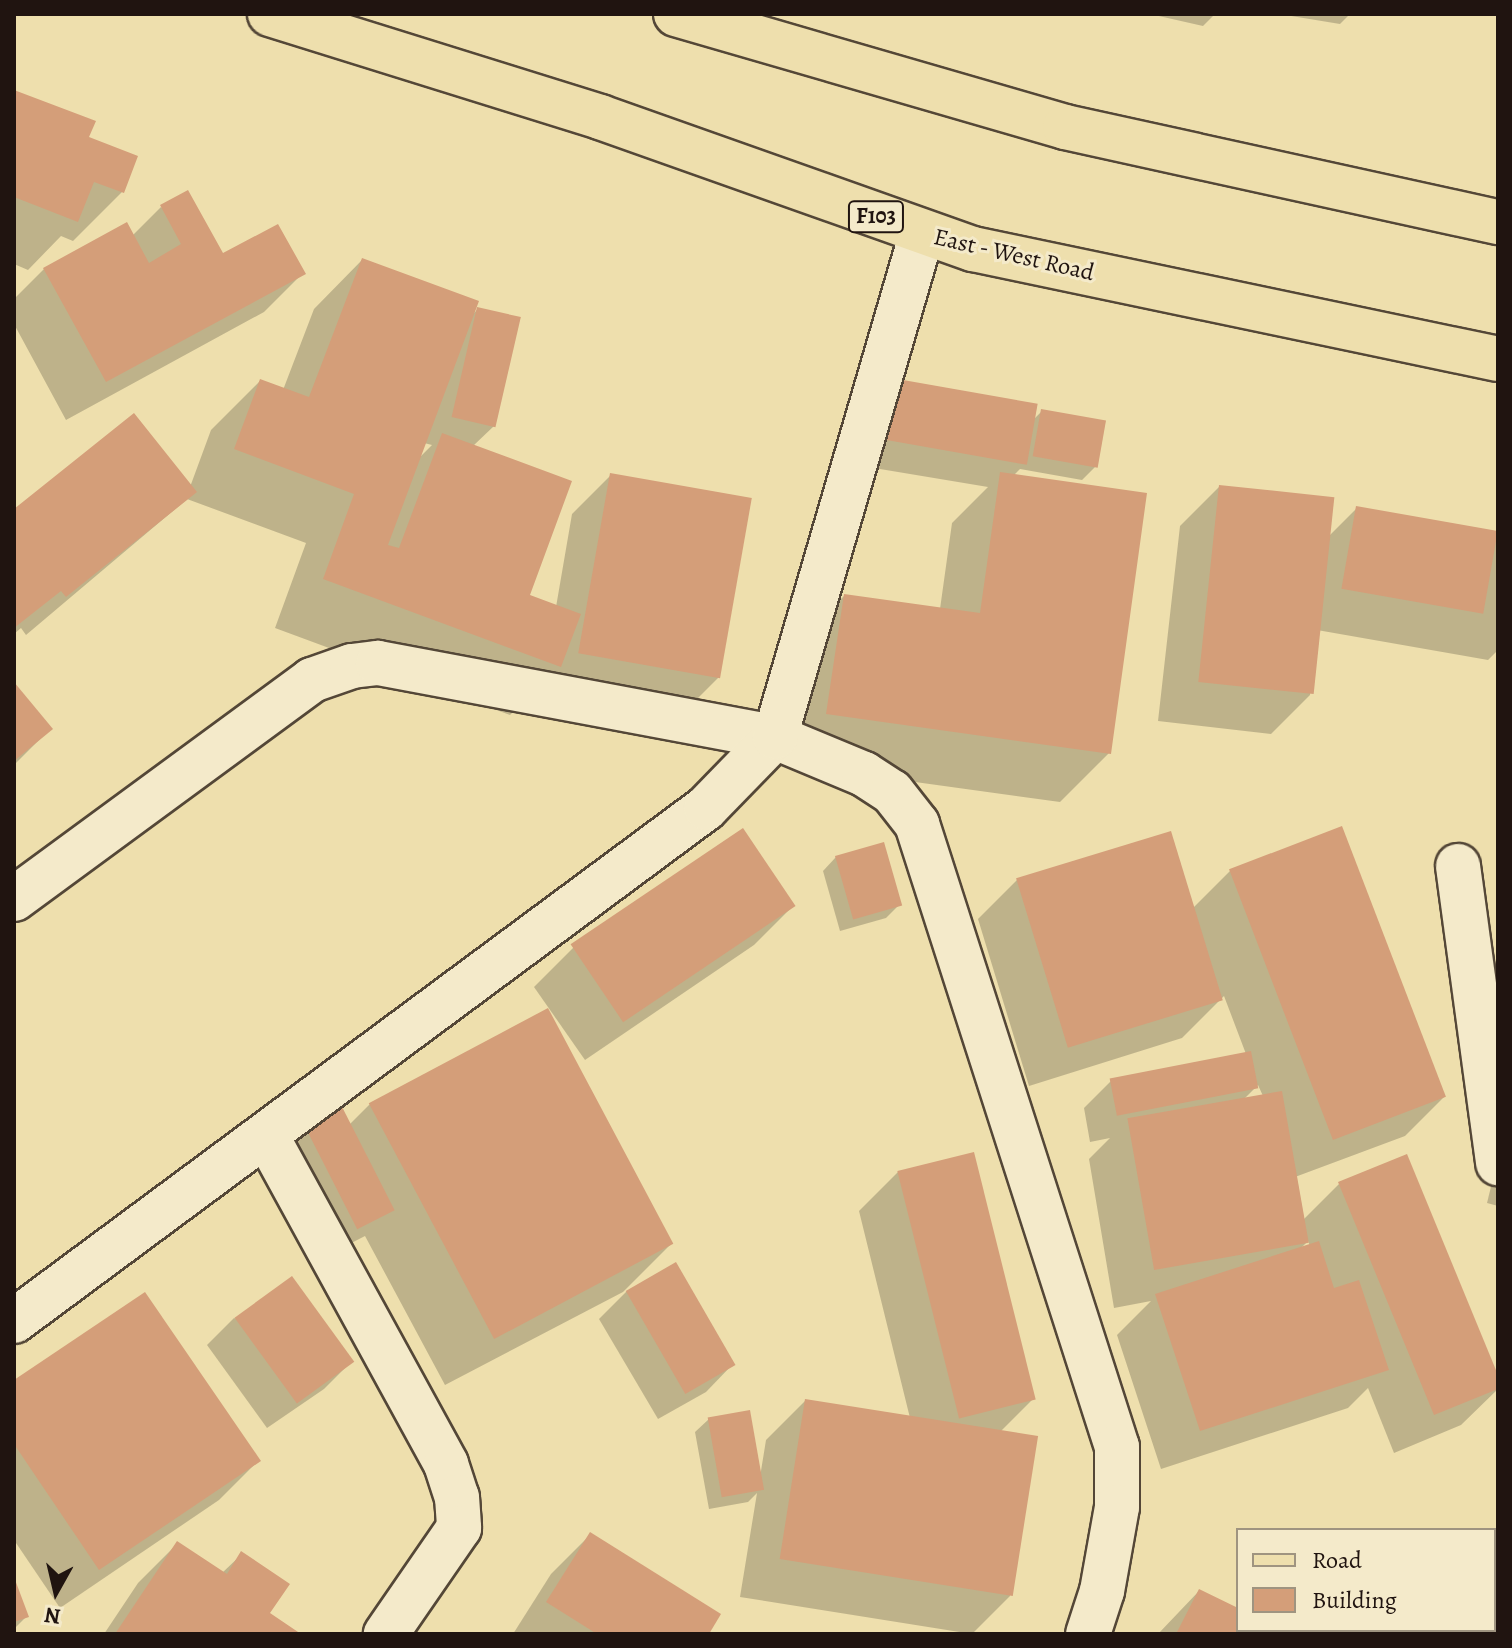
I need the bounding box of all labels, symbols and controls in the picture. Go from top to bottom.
road number: F103 [846,199,906,235]
street label: East - West Road [931,222,1097,288]
legend [1236,1528,1496,1632]
text: Road [1312,1544,1362,1576]
north arrow [16,1552,96,1632]
text: Building [1312,1584,1397,1616]
text: N [43,1600,63,1632]

